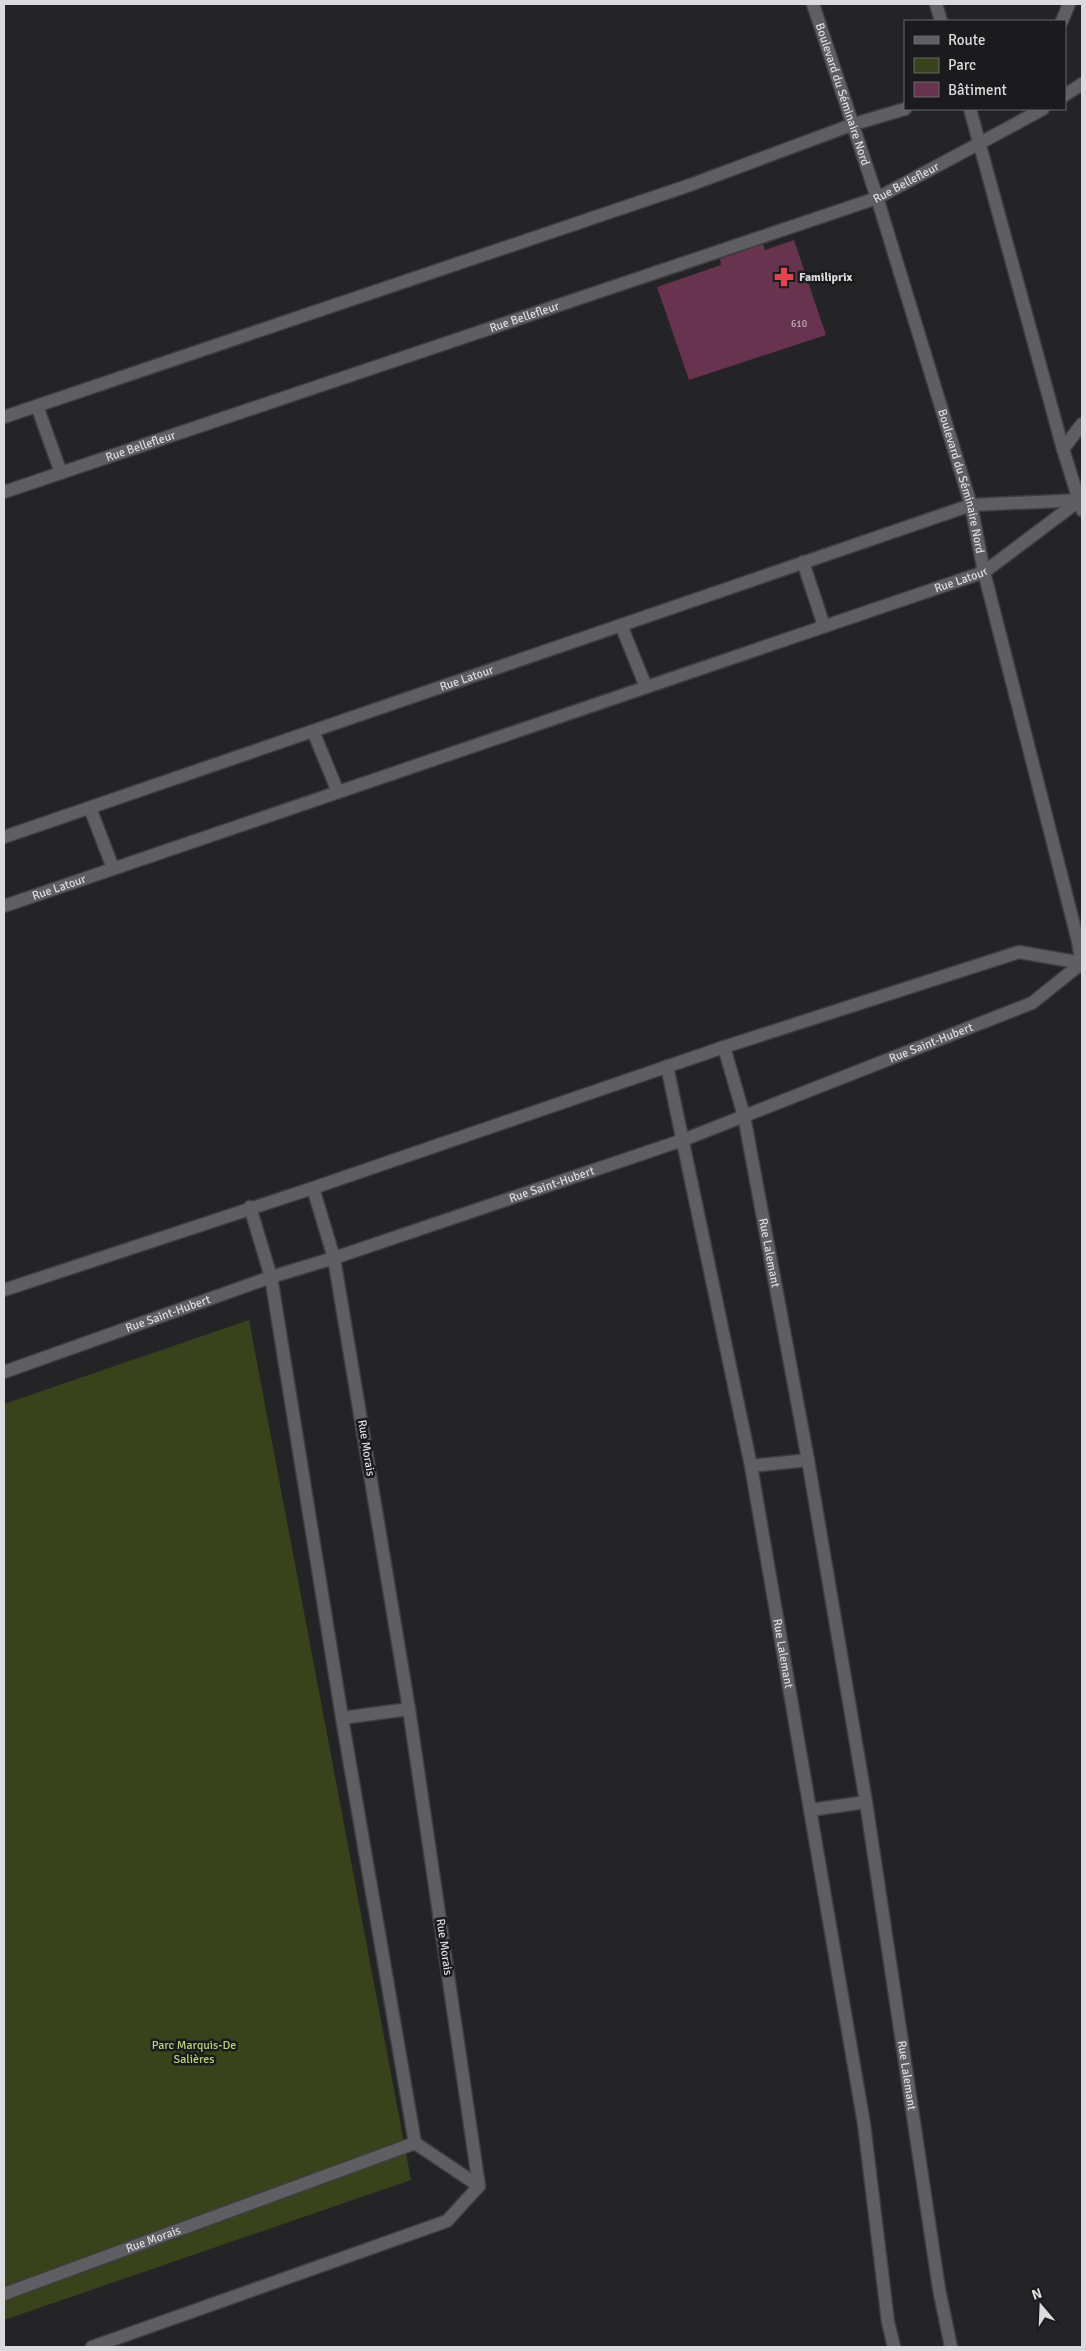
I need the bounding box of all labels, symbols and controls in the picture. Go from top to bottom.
legend [904,20,1066,110]
street label: Boulevard du Séminaire Nord [812,21,873,167]
text: Route [948,31,985,49]
text: Parc [948,56,976,74]
text: Bâtiment [948,81,1007,99]
street label: Rue Bellefleur [870,159,942,206]
pharmacy icon: Familiprix [773,266,795,288]
place label: Familiprix [799,270,853,285]
street label: Rue Bellefleur [488,298,562,335]
house number: 610 [791,318,807,330]
street label: Boulevard du Séminaire Nord [935,407,988,555]
street label: Rue Bellefleur [104,427,178,465]
street label: Rue Latour [932,564,992,596]
street label: Rue Latour [438,662,496,694]
street label: Rue Latour [30,871,88,903]
street label: Rue Saint-Hubert [887,1019,975,1066]
street label: Rue Saint-Hubert [507,1163,596,1206]
street label: Rue Lalemant [756,1217,783,1289]
street label: Rue Saint-Hubert [123,1292,212,1336]
street label: Rue Morais [354,1419,378,1477]
street label: Rue Lalemant [770,1618,797,1689]
street label: Rue Morais [433,1918,455,1976]
park label: Parc Marquis-De Salières [152,2038,236,2067]
street label: Rue Lalemant [894,2039,920,2111]
street label: Rue Morais [124,2222,183,2256]
north arrow [1016,2281,1066,2331]
text: N [1030,2285,1044,2304]

